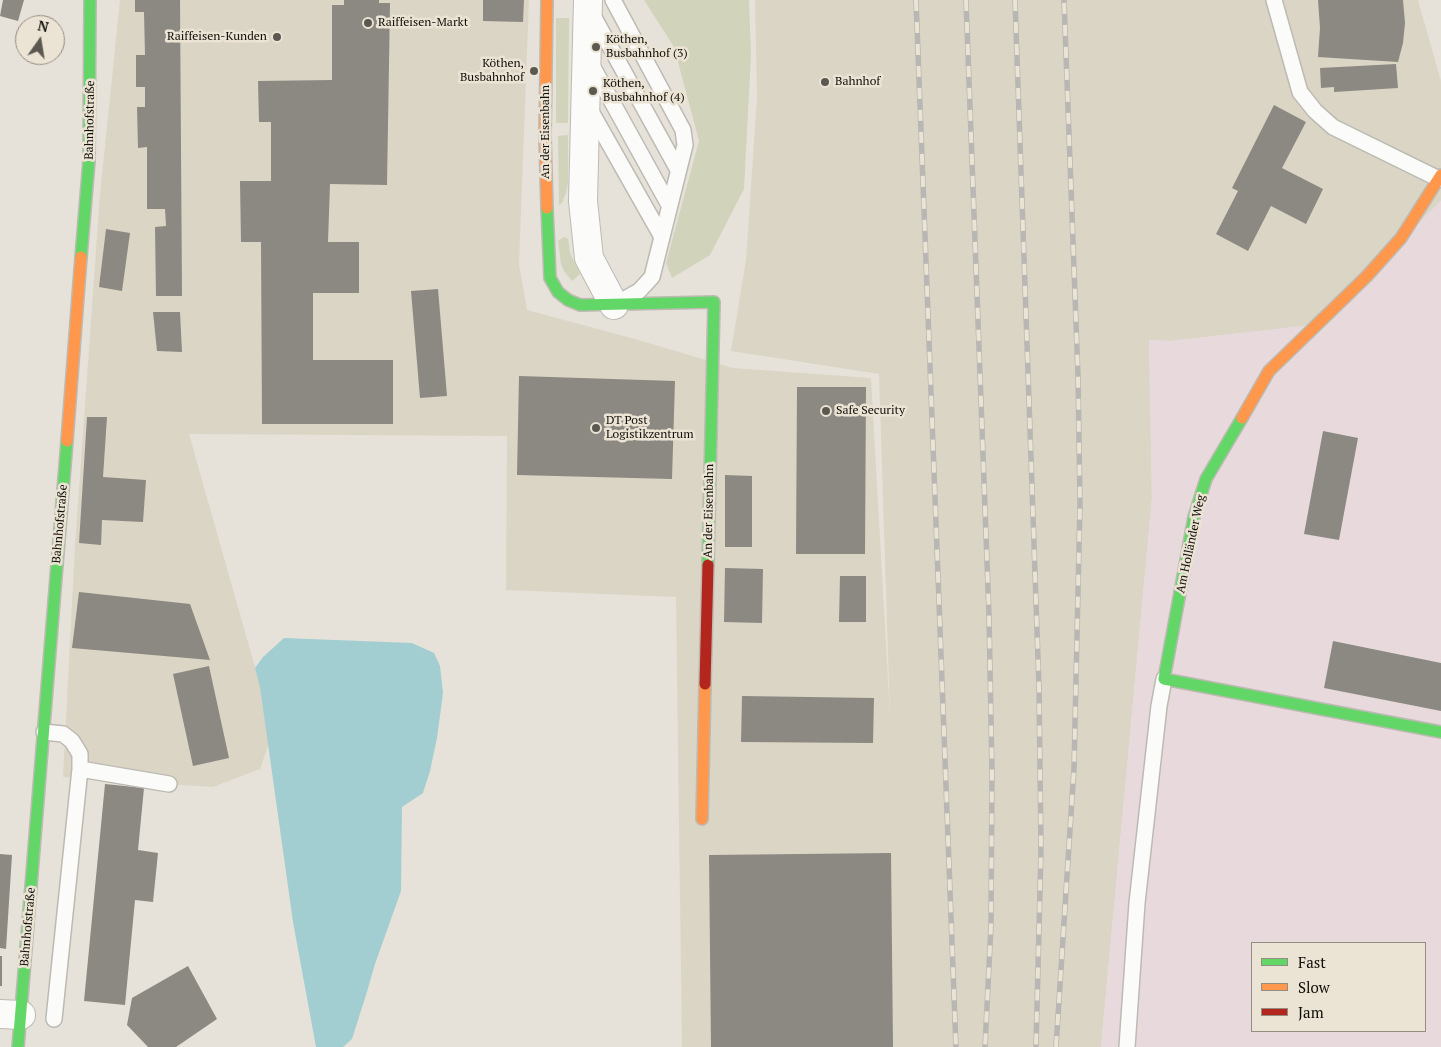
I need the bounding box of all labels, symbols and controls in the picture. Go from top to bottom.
north arrow [15,15,65,65]
text: N [36,15,51,36]
place label: Raiffeisen-Markt [378,16,468,30]
marker: Raiffeisen-Markt [362,17,374,29]
place label: Raiffeisen-Kunden [167,30,267,44]
marker: Raiffeisen-Kunden [271,31,283,43]
place label: Köthen, Busbahnhof (3) [606,33,688,61]
marker: Köthen, Busbahnhof (3) [590,41,602,53]
place label: Köthen, Busbahnhof [460,57,524,85]
marker: Köthen, Busbahnhof [528,65,540,77]
place label: Bahnhof [835,75,880,89]
marker: Bahnhof [819,76,831,88]
place label: Köthen, Busbahnhof (4) [603,77,685,105]
street label: Bahnhofstraße [82,80,98,160]
street label: An der Eisenbahn [539,85,553,179]
marker: Köthen, Busbahnhof (4) [587,85,599,97]
place label: Safe Security [836,404,905,418]
marker: Safe Security [820,405,832,417]
place label: DT Post Logistikzentrum [606,414,694,442]
marker: DT Post Logistikzentrum [590,422,602,434]
street label: An der Eisenbahn [701,464,717,558]
street label: Bahnhofstraße [49,484,71,564]
street label: Am Holländer Weg [1174,493,1208,595]
street label: Bahnhofstraße [17,887,39,967]
legend [1251,942,1426,1032]
text: Fast [1298,952,1326,972]
text: Slow [1298,977,1330,997]
text: Jam [1298,1002,1324,1022]

